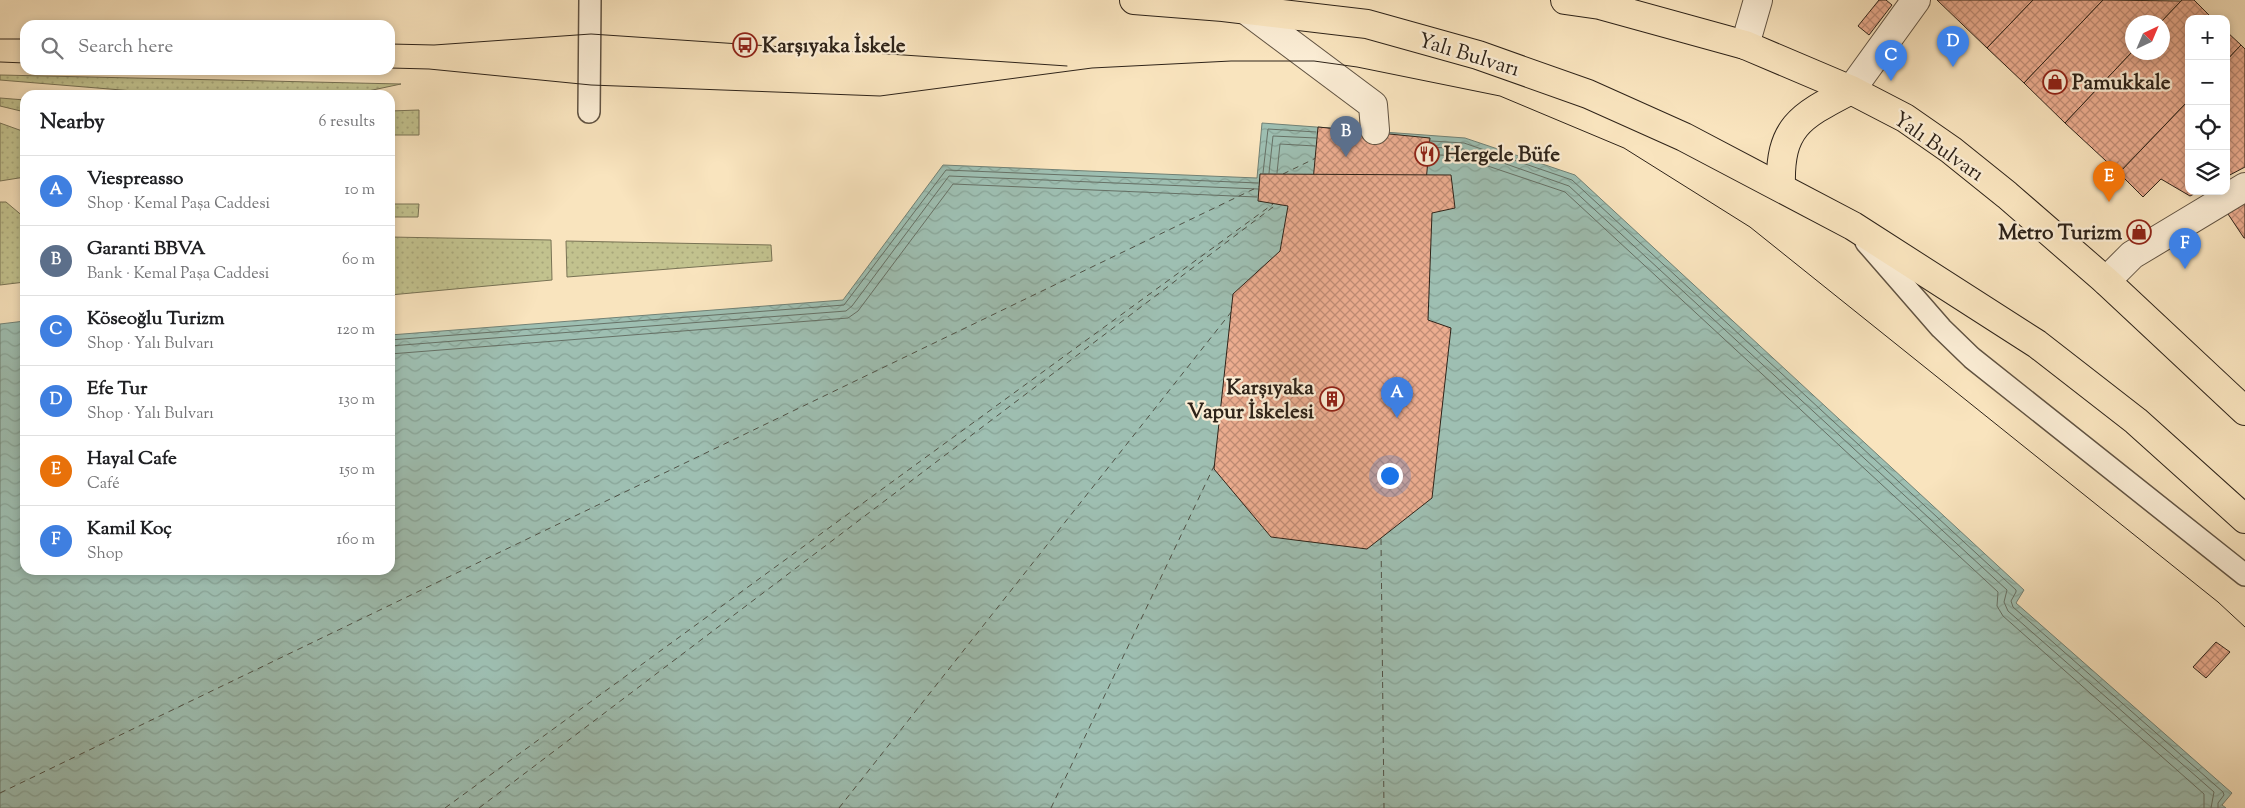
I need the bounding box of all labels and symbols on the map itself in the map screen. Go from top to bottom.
north arrow [2125,15,2170,60]
street label: Yalı Bulvarı [1414,26,1523,86]
pin: D [1937,26,1969,67]
bus stop icon: Karşıyaka İskele [732,32,758,58]
place label: Karşıyaka İskele [762,32,906,62]
pin: C [1875,40,1907,81]
shop icon: Pamukkale [2042,69,2068,95]
place label: Pamukkale [2072,69,2171,99]
street label: Yalı Bulvarı [1886,105,1989,190]
pin: B [1330,116,1362,157]
restaurant icon: Hergele Büfe [1414,141,1440,167]
place label: Hergele Büfe [1444,141,1560,171]
pin: E [2093,161,2125,202]
place label: Metro Turizm [1998,219,2123,249]
shop icon: Metro Turizm [2126,219,2152,245]
pin: F [2169,228,2201,269]
place label: Karşıyaka Vapur İskelesi [1187,374,1314,428]
pin: A [1381,377,1413,418]
building icon: Karşıyaka Vapur İskelesi [1319,386,1345,412]
your location [1377,463,1403,489]

